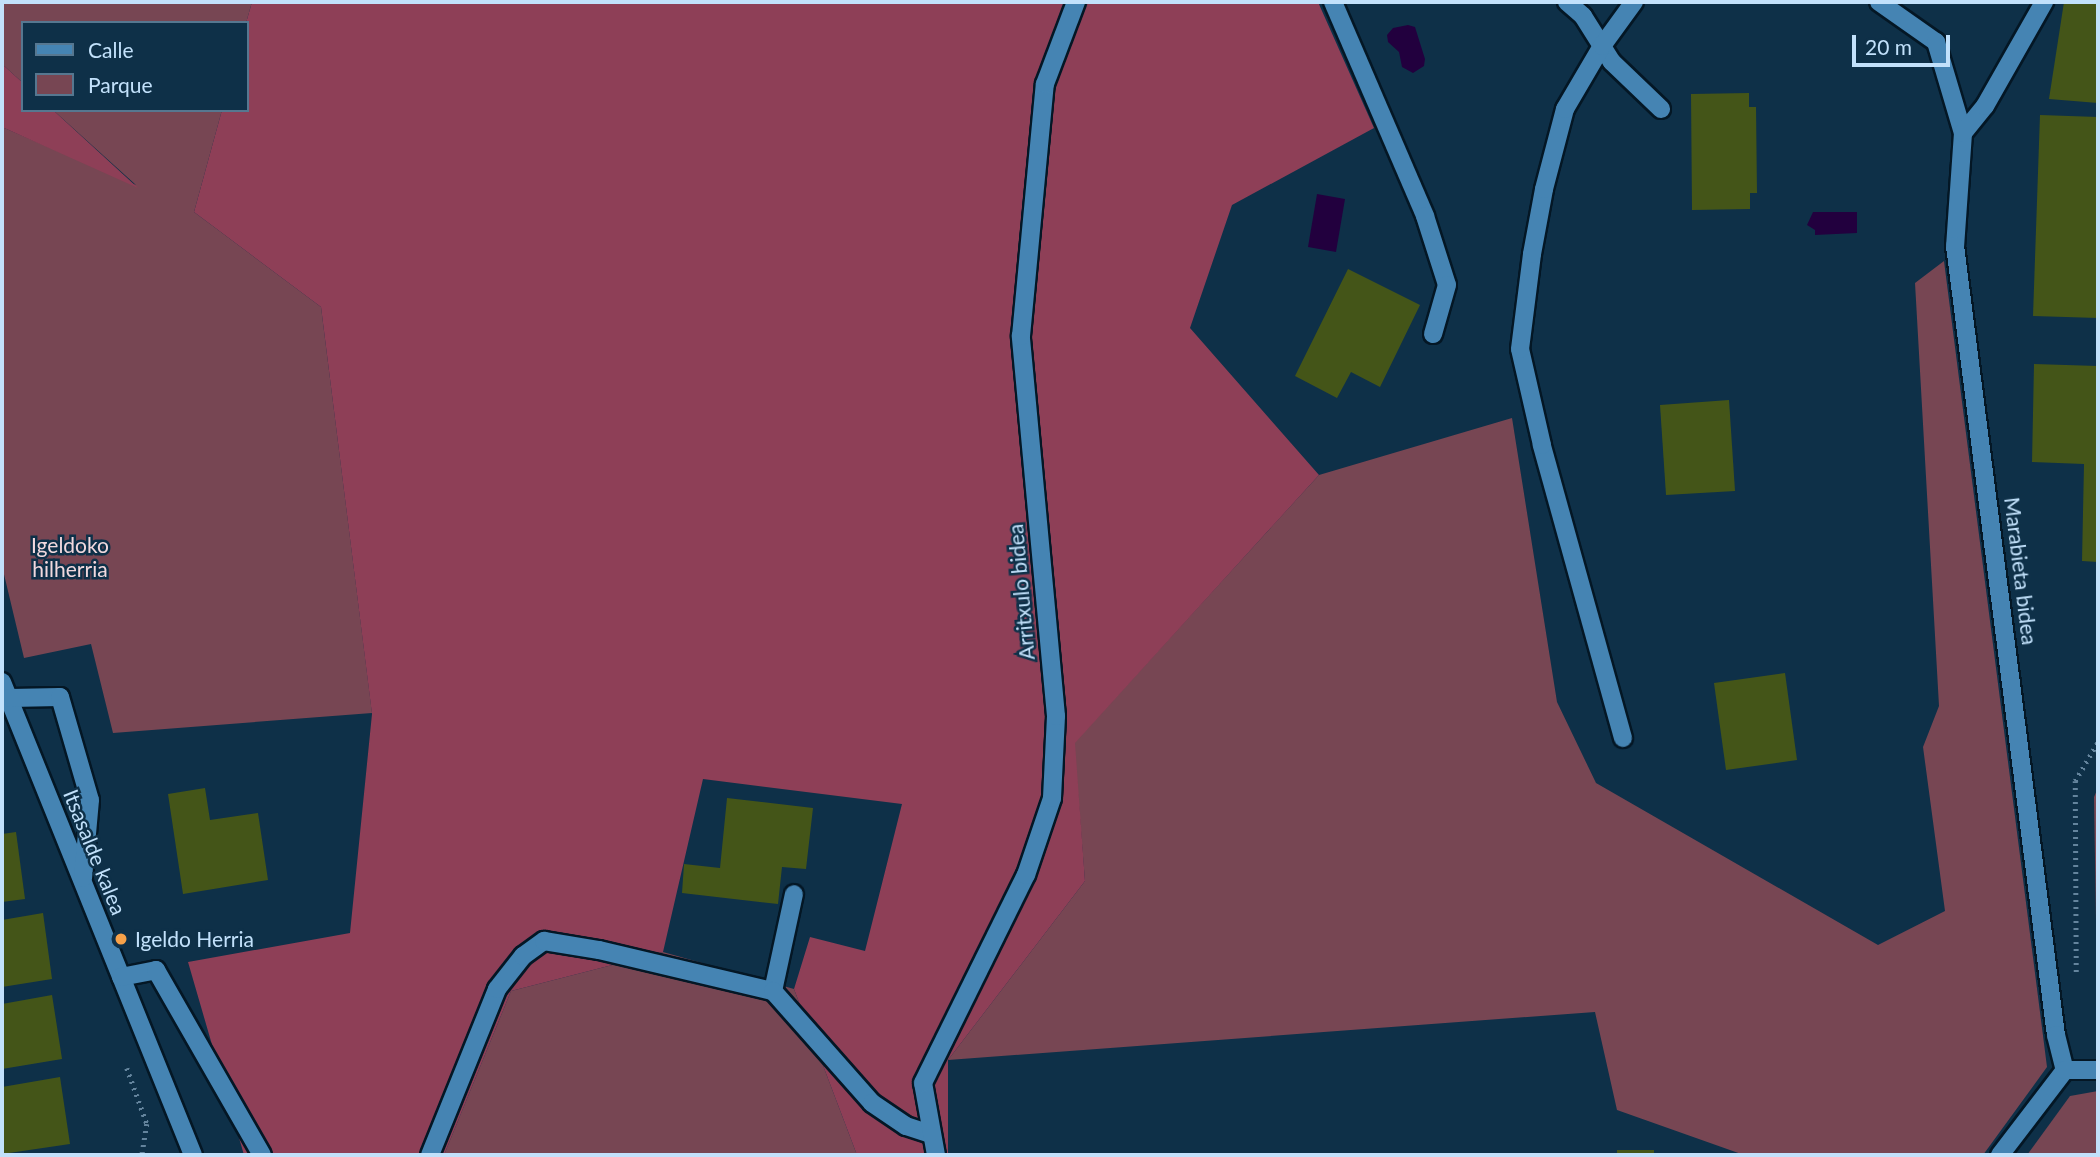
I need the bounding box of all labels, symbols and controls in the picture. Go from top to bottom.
legend [21,21,248,112]
scale bar [1855,21,1953,65]
text: 20 m [1865,34,1912,59]
text: Calle [88,37,133,62]
text: Parque [88,72,153,97]
street label: Marabieta bidea [1999,496,2043,646]
street label: Arritxulo bidea [1002,523,1040,661]
park label: Igeldoko hilherria [31,532,109,582]
street label: Itsasalde kalea [58,786,132,918]
place label: Igeldo Herria [135,926,254,952]
marker: Igeldo Herria [113,931,129,947]

